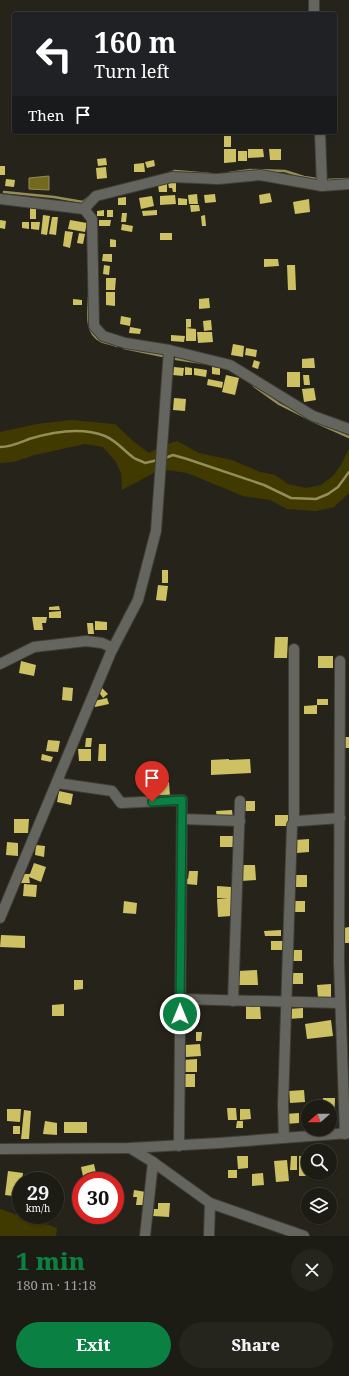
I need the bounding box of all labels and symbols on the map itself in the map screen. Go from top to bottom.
pin [135,761,169,802]
position arrow [159,993,201,1035]
north arrow [301,1100,337,1136]
speed limit sign: 30 [72,1172,124,1224]

